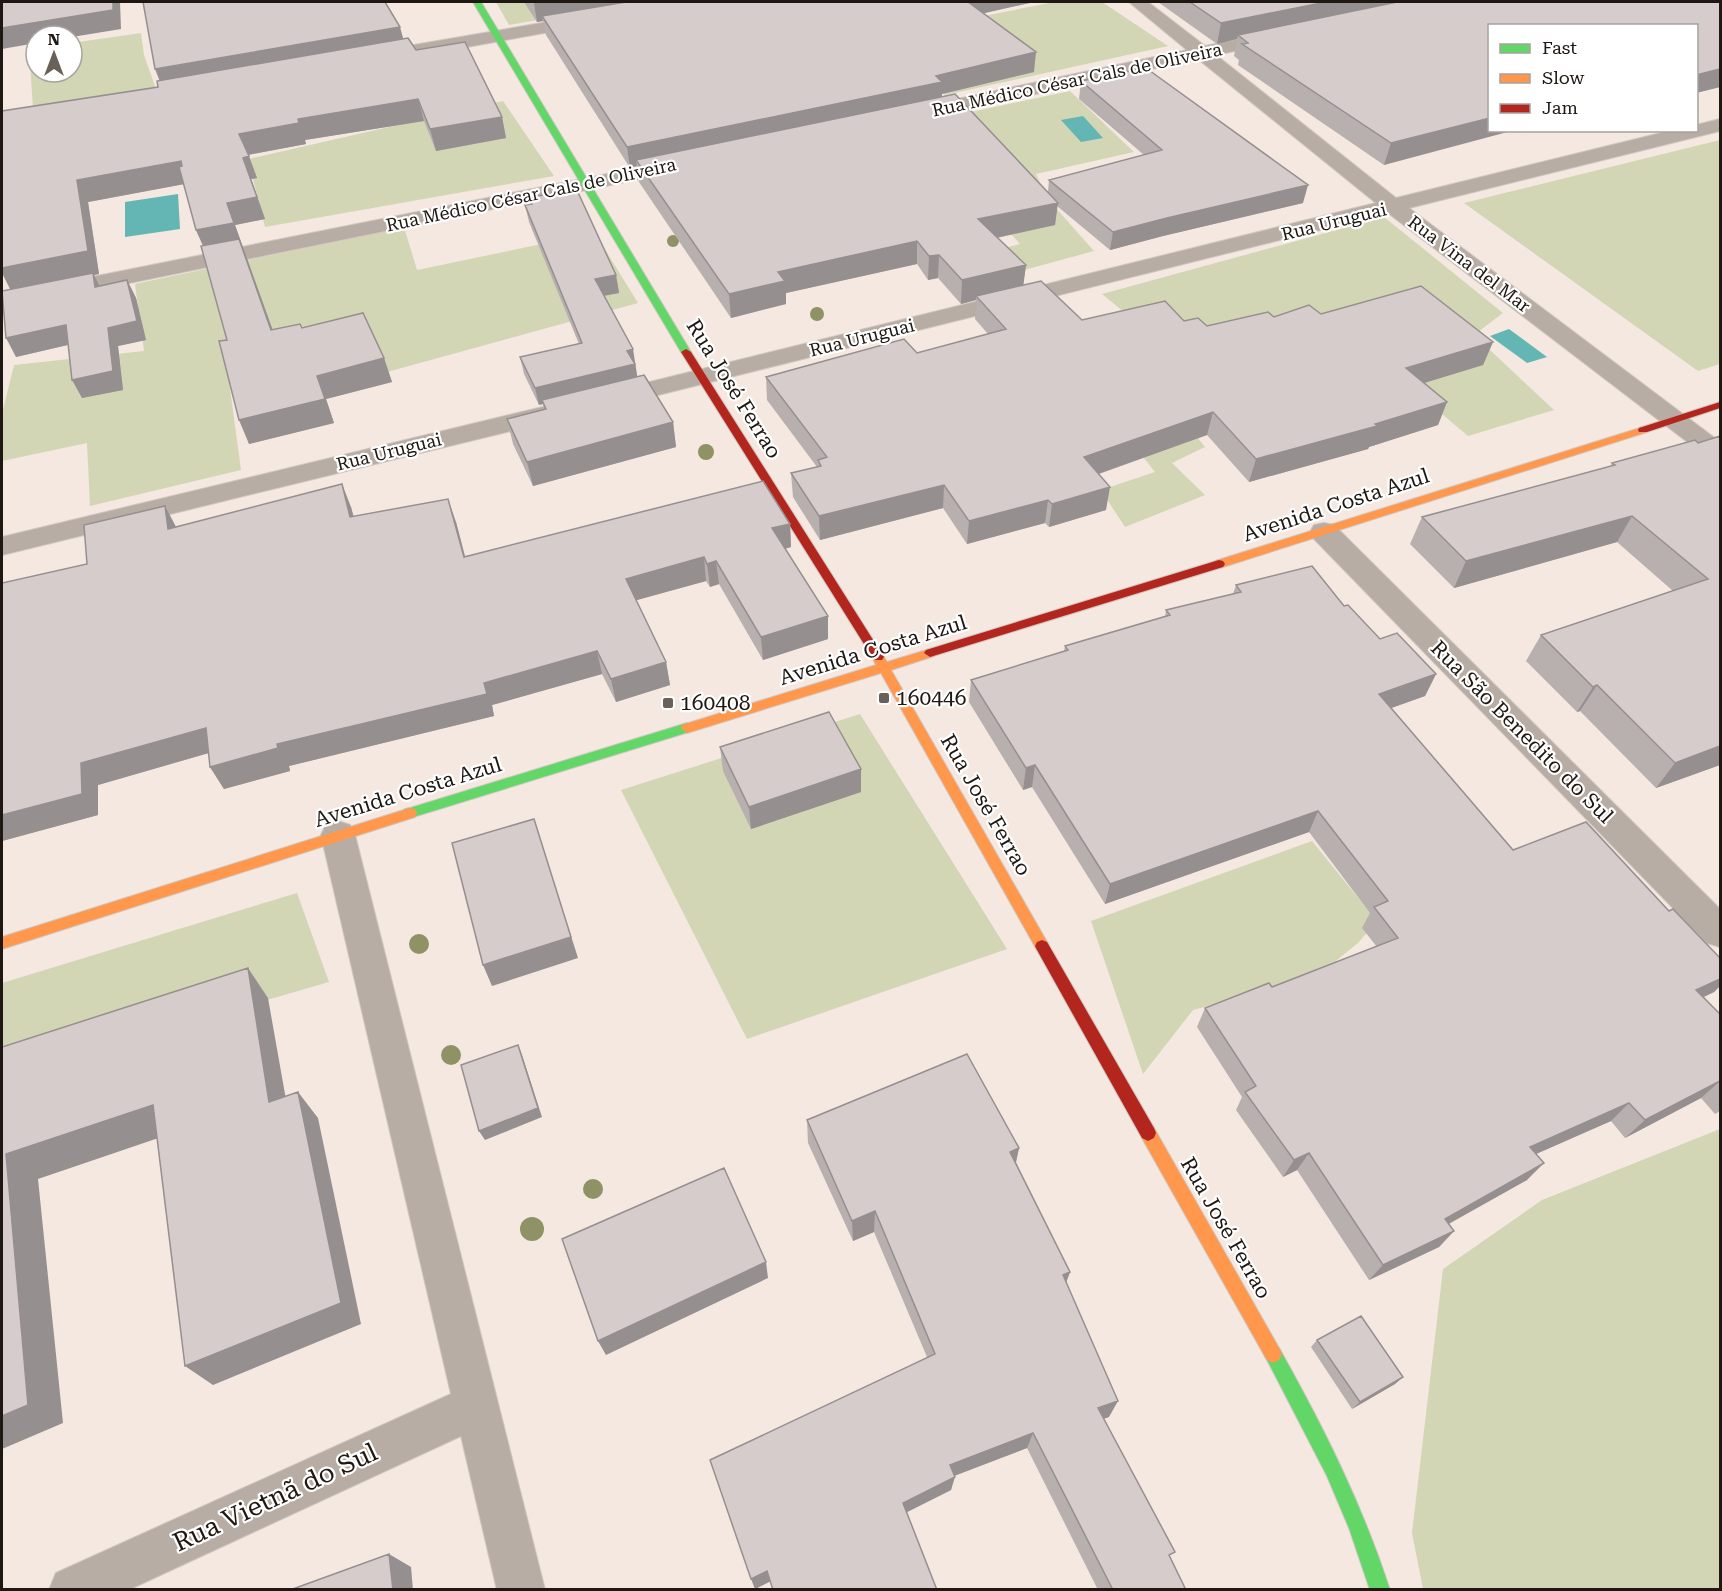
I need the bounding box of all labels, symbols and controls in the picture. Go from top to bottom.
north arrow [24,24,84,84]
legend [1488,24,1698,132]
text: N [48,30,60,49]
text: Fast [1542,37,1577,58]
street label: Rua Médico César Cals de Oliveira [930,38,1224,121]
text: Slow [1542,67,1584,88]
text: Jam [1542,97,1578,118]
street label: Rua Médico César Cals de Oliveira [384,153,678,236]
street label: Rua Uruguai [1279,198,1389,245]
street label: Rua Vina del Mar [1404,211,1534,316]
street label: Rua Uruguai [807,314,917,361]
street label: Rua José Ferrao [682,315,786,463]
street label: Rua Uruguai [334,428,444,475]
street label: Avenida Costa Azul [1240,463,1433,546]
street label: Avenida Costa Azul [776,610,970,690]
street label: Rua São Benedito do Sul [1426,636,1618,828]
place label: 160446 [896,686,967,710]
place label: 160408 [680,691,751,715]
marker: 160446 [877,691,891,705]
marker: 160408 [661,696,675,710]
street label: Rua José Ferrao [936,730,1036,880]
street label: Avenida Costa Azul [311,752,505,832]
street label: Rua José Ferrao [1176,1153,1276,1303]
street label: Rua Vietnã do Sul [168,1436,382,1558]

